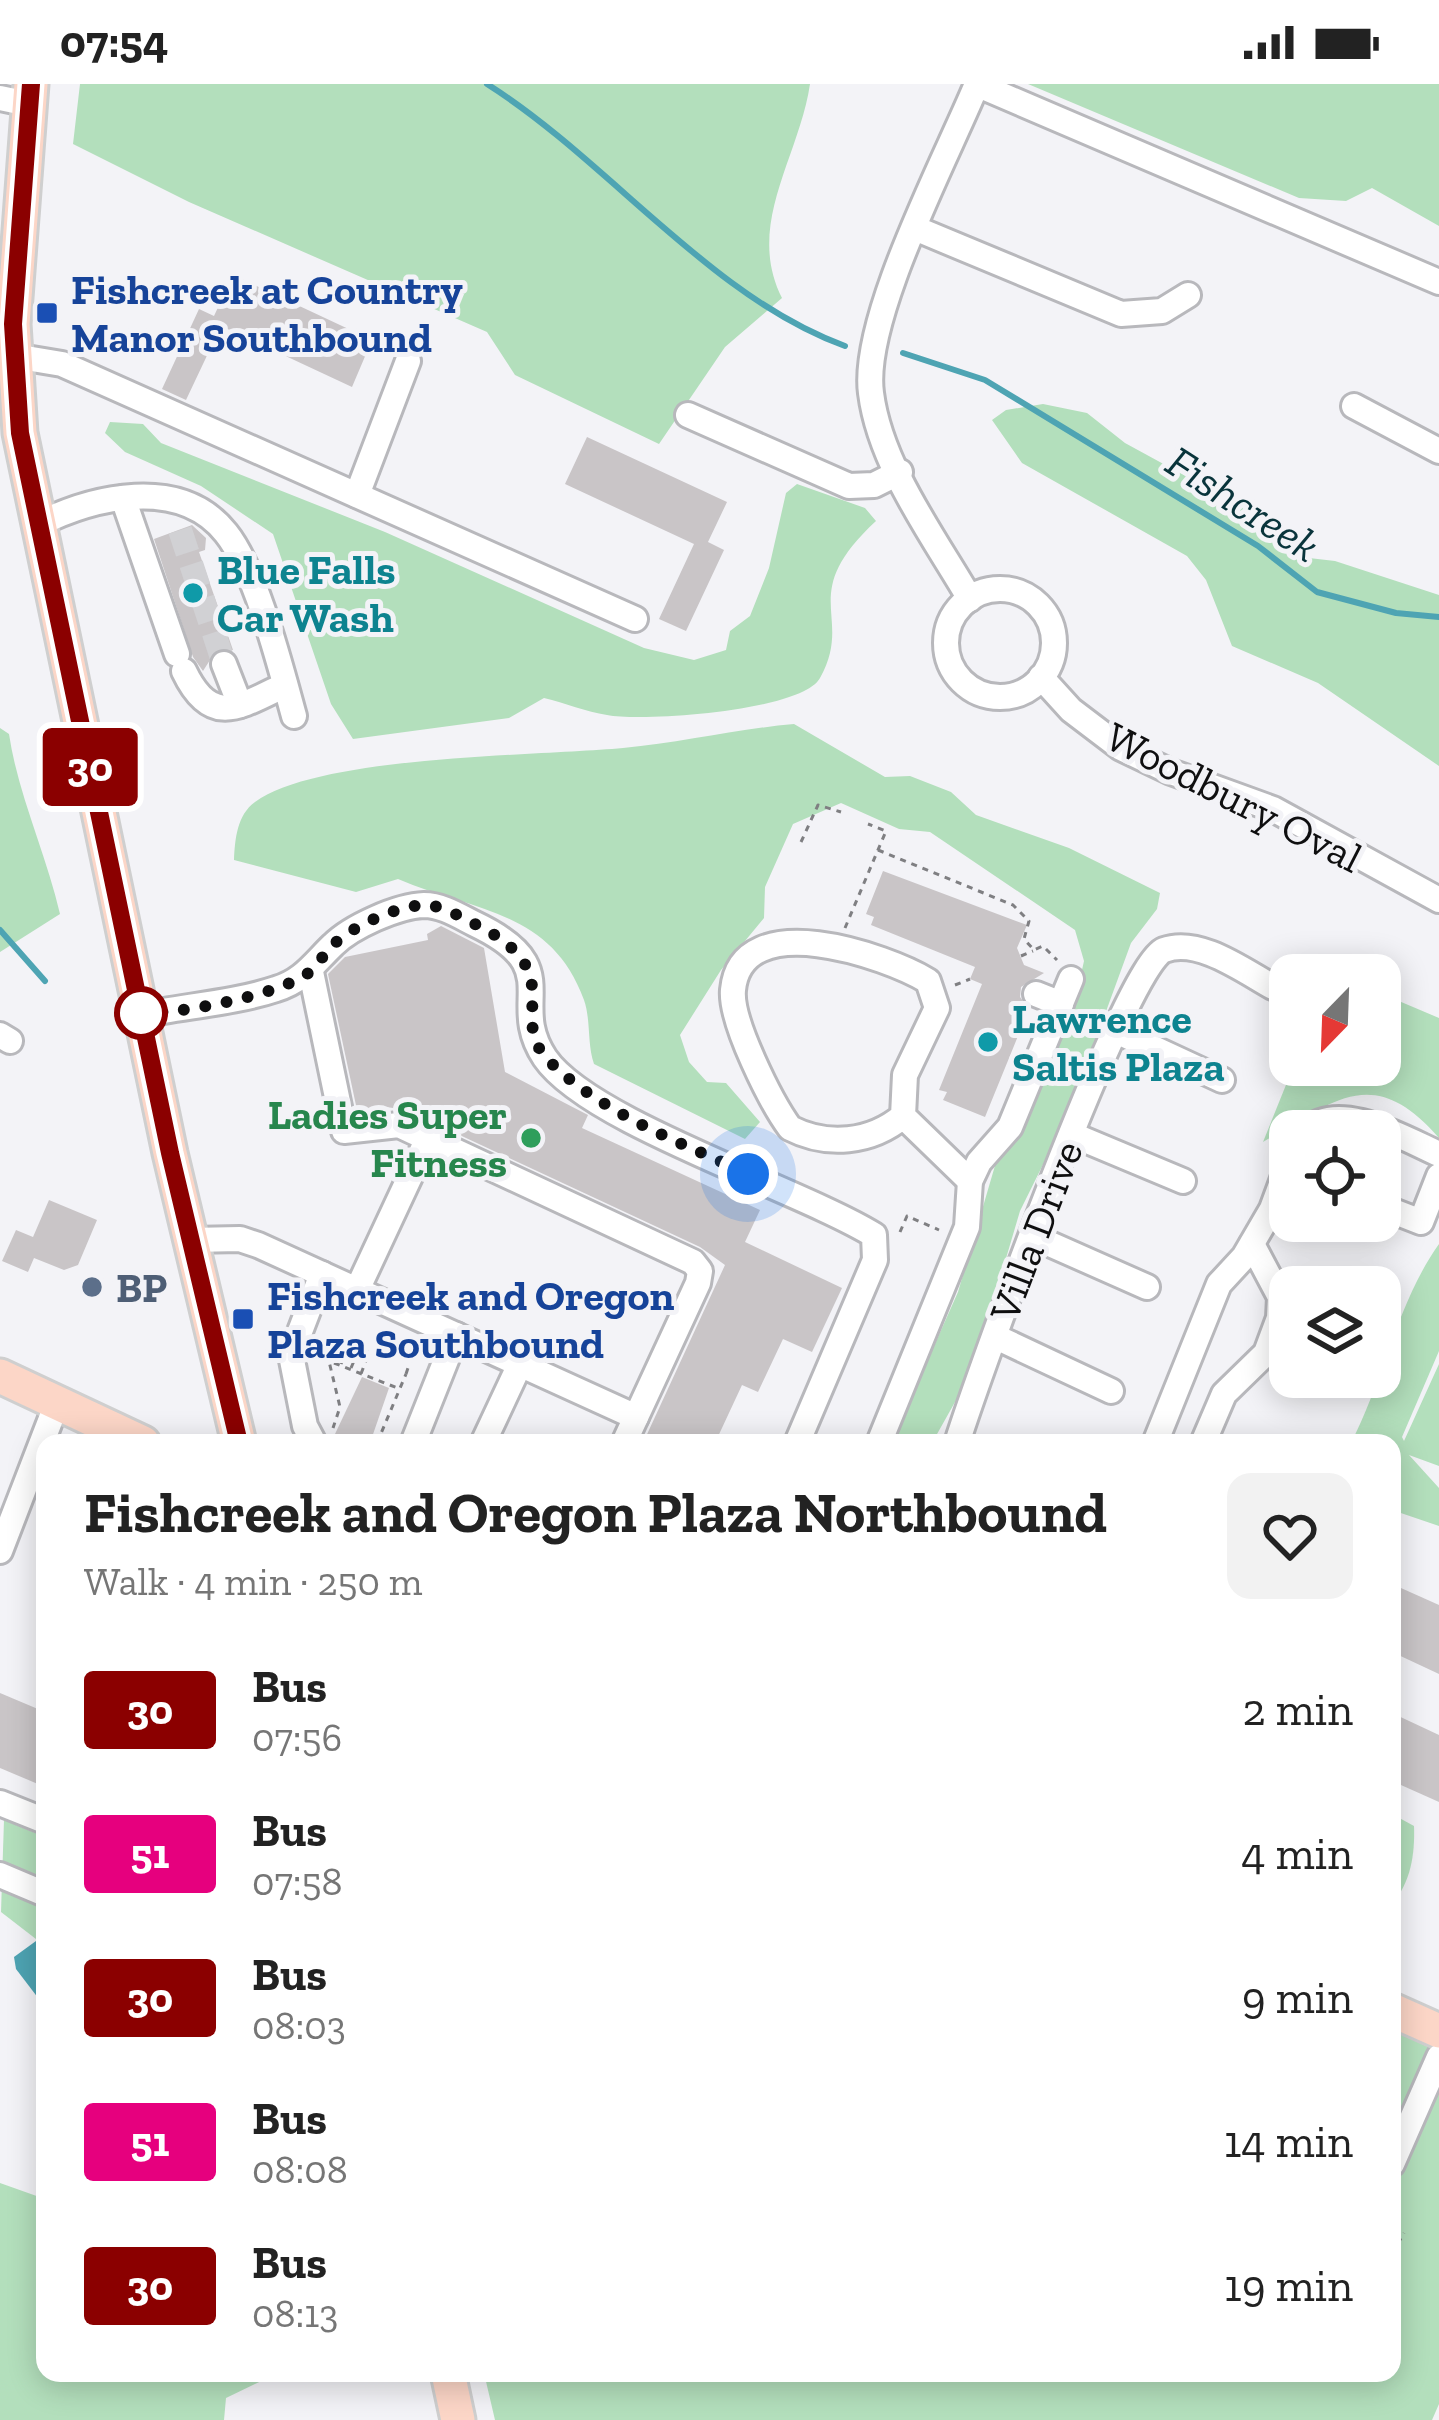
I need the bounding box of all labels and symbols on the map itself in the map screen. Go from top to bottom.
place label: Fishcreek at Country Manor Southbound [71,264,463,363]
marker: Fishcreek at Country Manor Southbound [34,300,60,326]
water label: Fishcreek [1156,435,1330,573]
place label: Blue Falls Car Wash [217,544,396,643]
marker: Blue Falls Car Wash [180,580,206,606]
street label: Woodbury Oval [1097,711,1371,883]
line badge: 30 [36,728,144,806]
north arrow [1269,954,1401,1086]
unlabelled marker [116,988,166,1038]
place label: Lawrence Saltis Plaza [1012,993,1225,1092]
marker: Lawrence Saltis Plaza [975,1029,1001,1055]
place label: Ladies Super Fitness [268,1089,507,1188]
marker: Ladies Super Fitness [518,1125,544,1151]
street label: Villa Drive [978,1134,1094,1329]
your location [718,1144,778,1204]
place label: BP [116,1262,167,1313]
place label: Fishcreek and Oregon Plaza Southbound [267,1270,674,1369]
marker: BP [79,1274,105,1300]
marker: Fishcreek and Oregon Plaza Southbound [230,1306,256,1332]

